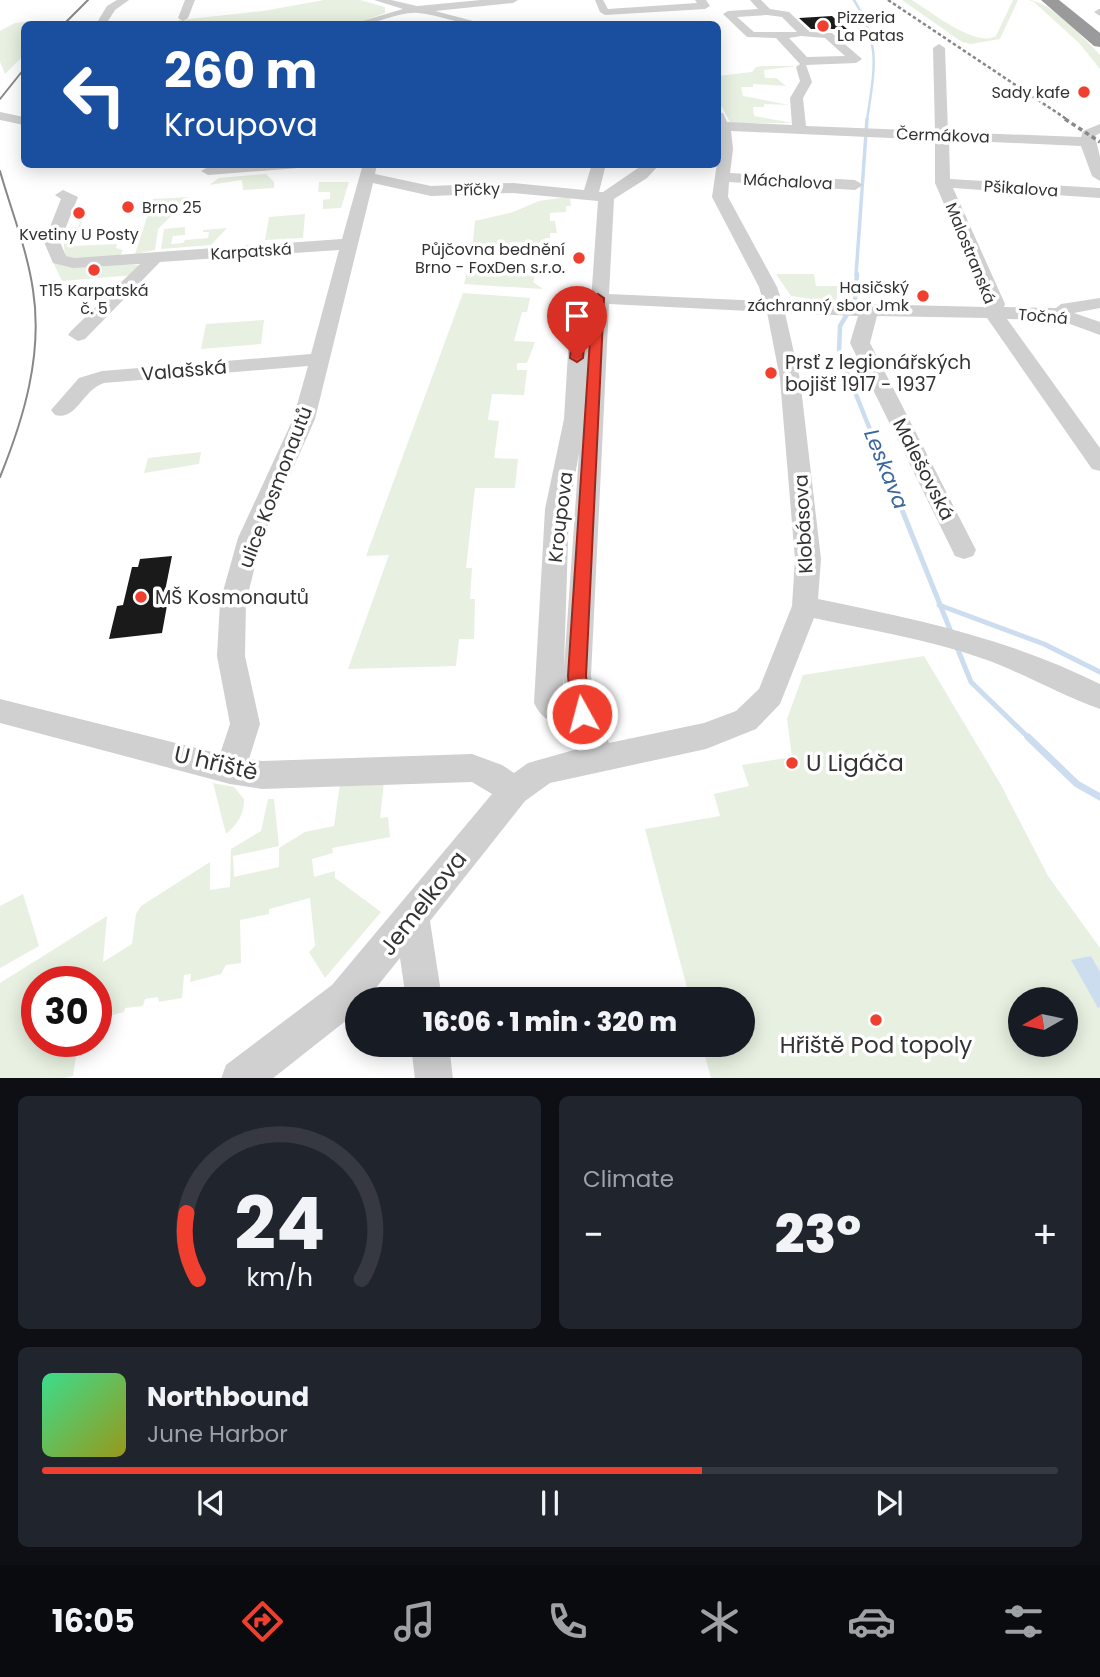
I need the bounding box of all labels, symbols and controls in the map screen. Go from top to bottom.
place label: Pizzeria La Patas [837,6,904,47]
marker: Pizzeria La Patas [815,18,831,34]
text: 260 m [164,37,317,105]
icon: left [49,49,140,140]
place label: Sady kafe [991,81,1070,104]
marker: Sady kafe [1076,84,1092,100]
text: Kroupova [164,102,318,147]
street label: Čermákova [896,122,990,149]
street label: Máchalova [743,168,833,195]
street label: Pšikalova [983,174,1059,203]
street label: Příčky [454,177,500,202]
place label: Brno 25 [142,196,202,219]
marker: Brno 25 [120,199,136,215]
street label: Malostranská [940,199,1001,307]
marker: Kvetiny U Posty [71,205,87,221]
place label: Kvetiny U Posty [19,223,139,246]
street label: Karpatská [210,237,292,266]
place label: Půjčovna bednění Brno - FoxDen s.r.o. [415,238,565,279]
marker: Půjčovna bednění Brno - FoxDen s.r.o. [571,250,587,266]
marker: T15 Karpatská č. 5 [86,262,102,278]
place label: Hasičský záchranný sbor Jmk [748,276,910,317]
place label: T15 Karpatská č. 5 [39,279,149,320]
pin [547,286,607,358]
marker: Hasičský záchranný sbor Jmk [915,288,931,304]
icon: arrive [558,297,596,335]
street label: Točná [1017,303,1069,330]
place label: Prsť z legionářských bojišť 1917 - 1937 [785,349,971,398]
street label: Valašská [140,353,228,388]
marker: Prsť z legionářských bojišť 1917 - 1937 [763,365,779,381]
street label: ulice Kosmonautů [232,402,319,572]
street label: Malešovská [886,414,961,525]
water label: Leskava [857,424,916,513]
street label: Kroupova [542,470,579,564]
street label: Klobásova [787,474,820,574]
place label: MŠ Kosmonautů [155,584,309,611]
marker: MŠ Kosmonautů [133,589,149,605]
position arrow [545,677,619,751]
street label: U hřiště [171,738,261,788]
place label: U Ligáča [806,747,904,779]
marker: U Ligáča [784,755,800,771]
street label: Jemelkova [372,844,474,962]
speed limit sign: 30 [21,966,112,1057]
north arrow [1008,987,1078,1057]
map controls [1008,987,1078,1057]
text: 16:06 · 1 min · 320 m [423,1004,677,1040]
marker: Hřiště Pod topoly [868,1012,884,1028]
place label: Hřiště Pod topoly [780,1029,972,1061]
text: Climate [583,1163,674,1195]
text: 24 [234,1173,325,1274]
text: 23° [775,1198,861,1271]
text: − [583,1208,604,1261]
text: + [1032,1208,1058,1261]
text: km/h [246,1259,313,1294]
text: Northbound [147,1379,309,1415]
text: June Harbor [147,1418,288,1450]
icon: previous [192,1484,230,1522]
icon: pause [531,1484,569,1522]
icon: next [870,1484,908,1522]
icon: directions [238,1597,287,1646]
icon: music [390,1597,439,1646]
icon: phone [543,1597,592,1646]
icon: climate [695,1597,744,1646]
icon: car [847,1597,896,1646]
icon: filters [999,1597,1048,1646]
text: 16:05 [52,1598,135,1643]

